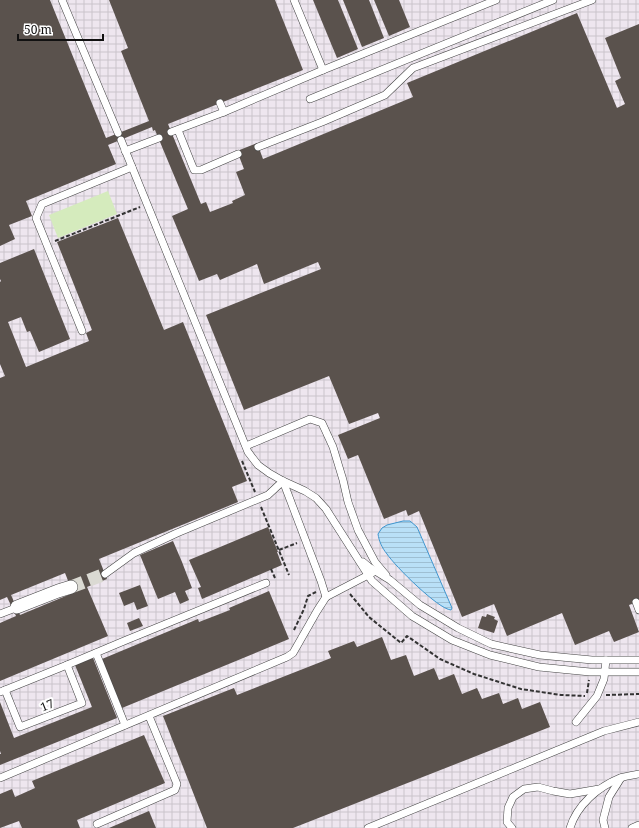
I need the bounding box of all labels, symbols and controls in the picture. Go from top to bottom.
scale bar [18,16,103,42]
text: 50 m [24,21,52,38]
street label: 17 [38,694,57,715]

